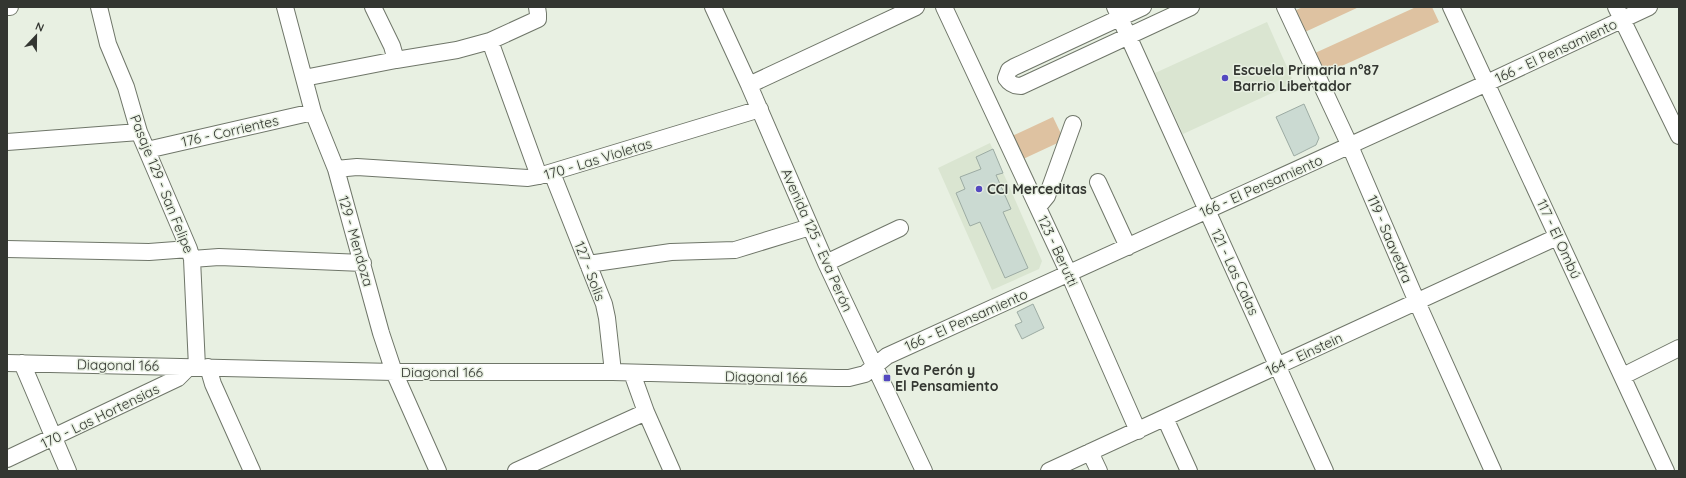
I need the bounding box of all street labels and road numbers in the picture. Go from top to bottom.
street label: 166 - El Pensamiento [1492,15,1620,87]
street label: 176 - Corrientes [180,111,280,151]
street label: Pasaje 129 - San Felipe [126,112,198,256]
street label: 170 - Las Violetas [542,134,654,184]
street label: 166 - El Pensamiento [1197,151,1325,221]
street label: Avenida 125 - Eva Perón [777,166,857,314]
street label: 119 - Saavedra [1363,192,1417,286]
street label: 129 - Mendoza [334,194,378,288]
street label: 117 - El Ombú [1533,196,1585,282]
street label: 123 - Berutti [1034,213,1082,289]
street label: 121 - Las Calas [1207,226,1263,318]
street label: 127 - Solis [570,239,610,303]
street label: 166 - El Pensamiento [902,285,1030,355]
street label: 164 - Einstein [1263,328,1345,380]
street label: Diagonal 166 [77,355,160,375]
street label: Diagonal 166 [401,363,484,381]
street label: Diagonal 166 [725,367,808,387]
street label: 170 - Las Hortensias [38,380,162,452]

